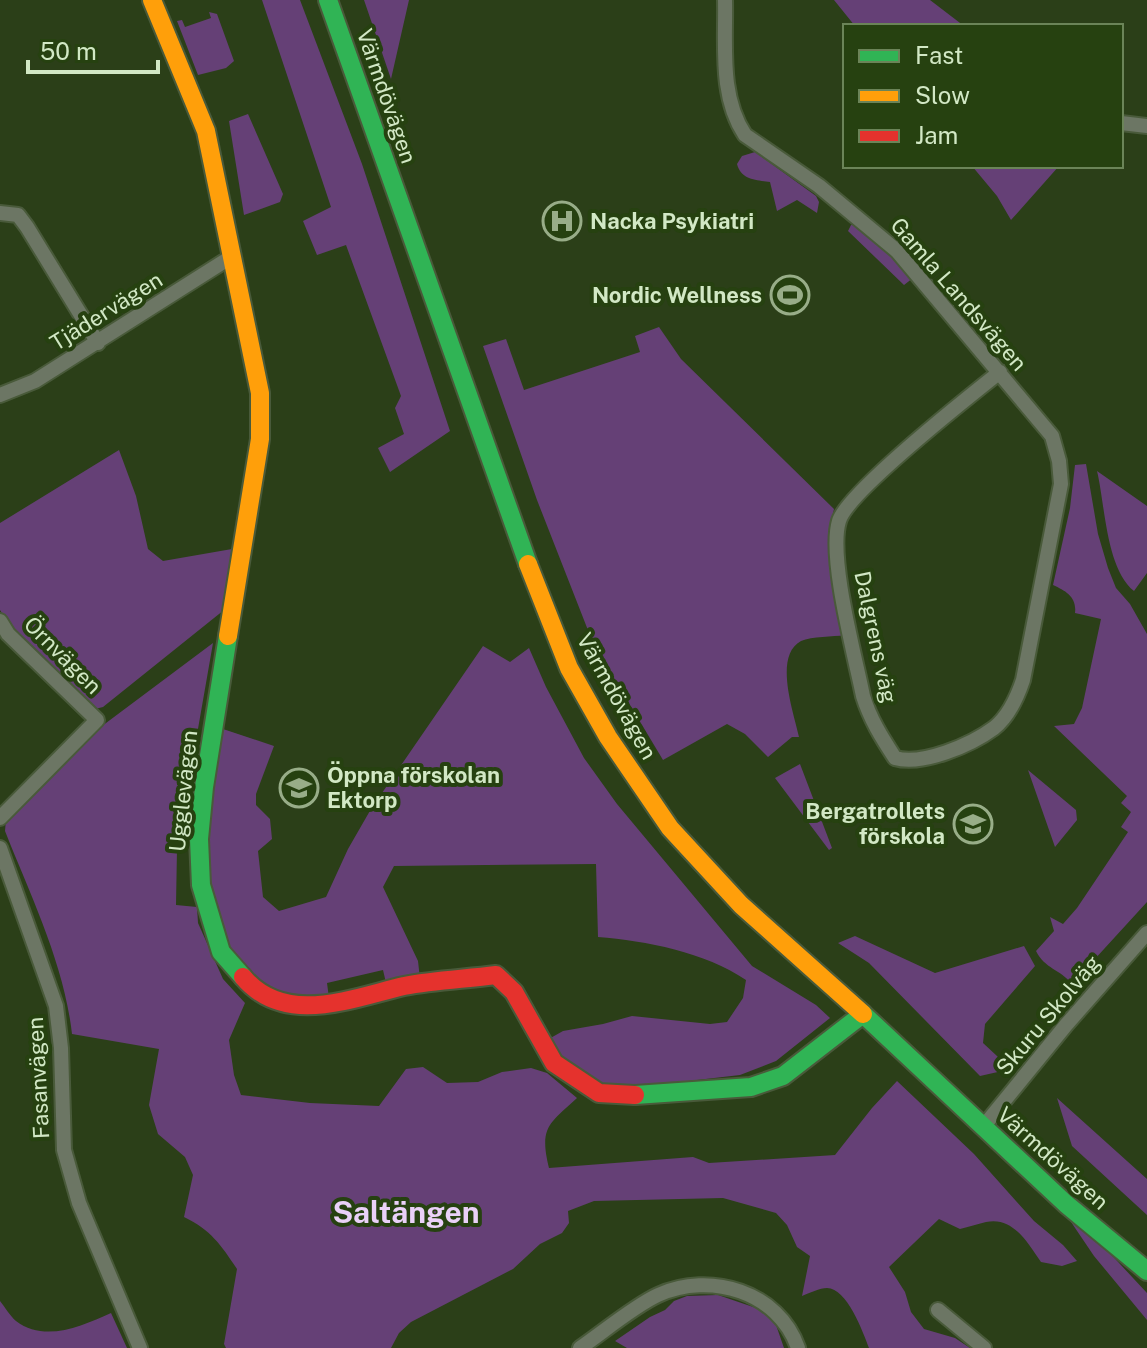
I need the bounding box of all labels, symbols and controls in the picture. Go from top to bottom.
scale bar [28,24,158,74]
legend [843,24,1123,168]
street label: Värmdövägen [352,25,422,167]
text: 50 m [40,37,97,65]
text: Fast [915,41,963,69]
text: Slow [915,81,970,109]
text: Jam [915,121,958,149]
hospital icon: Nacka Psykiatri [541,200,583,242]
place label: Nacka Psykiatri [590,208,754,234]
street label: Gamla Landsvägen [885,212,1033,376]
street label: Tjädervägen [45,266,167,356]
sports icon: Nordic Wellness [769,274,811,316]
place label: Nordic Wellness [592,282,762,308]
street label: Dalgrens väg [849,569,903,705]
street label: Örnvägen [19,610,108,699]
street label: Värmdövägen [572,628,662,764]
street label: Ugglevägen [164,729,202,853]
place label: Öppna förskolan Ektorp [327,761,500,813]
school or university icon: Öppna förskolan Ektorp [278,767,320,809]
place label: Bergatrollets förskola [805,798,945,849]
school or university icon: Bergatrollets förskola [952,803,994,845]
street label: Skuru Skolväg [990,950,1106,1080]
street label: Fasanvägen [22,1016,54,1140]
street label: Värmdövägen [992,1101,1114,1215]
district label: Saltängen [332,1194,480,1230]

